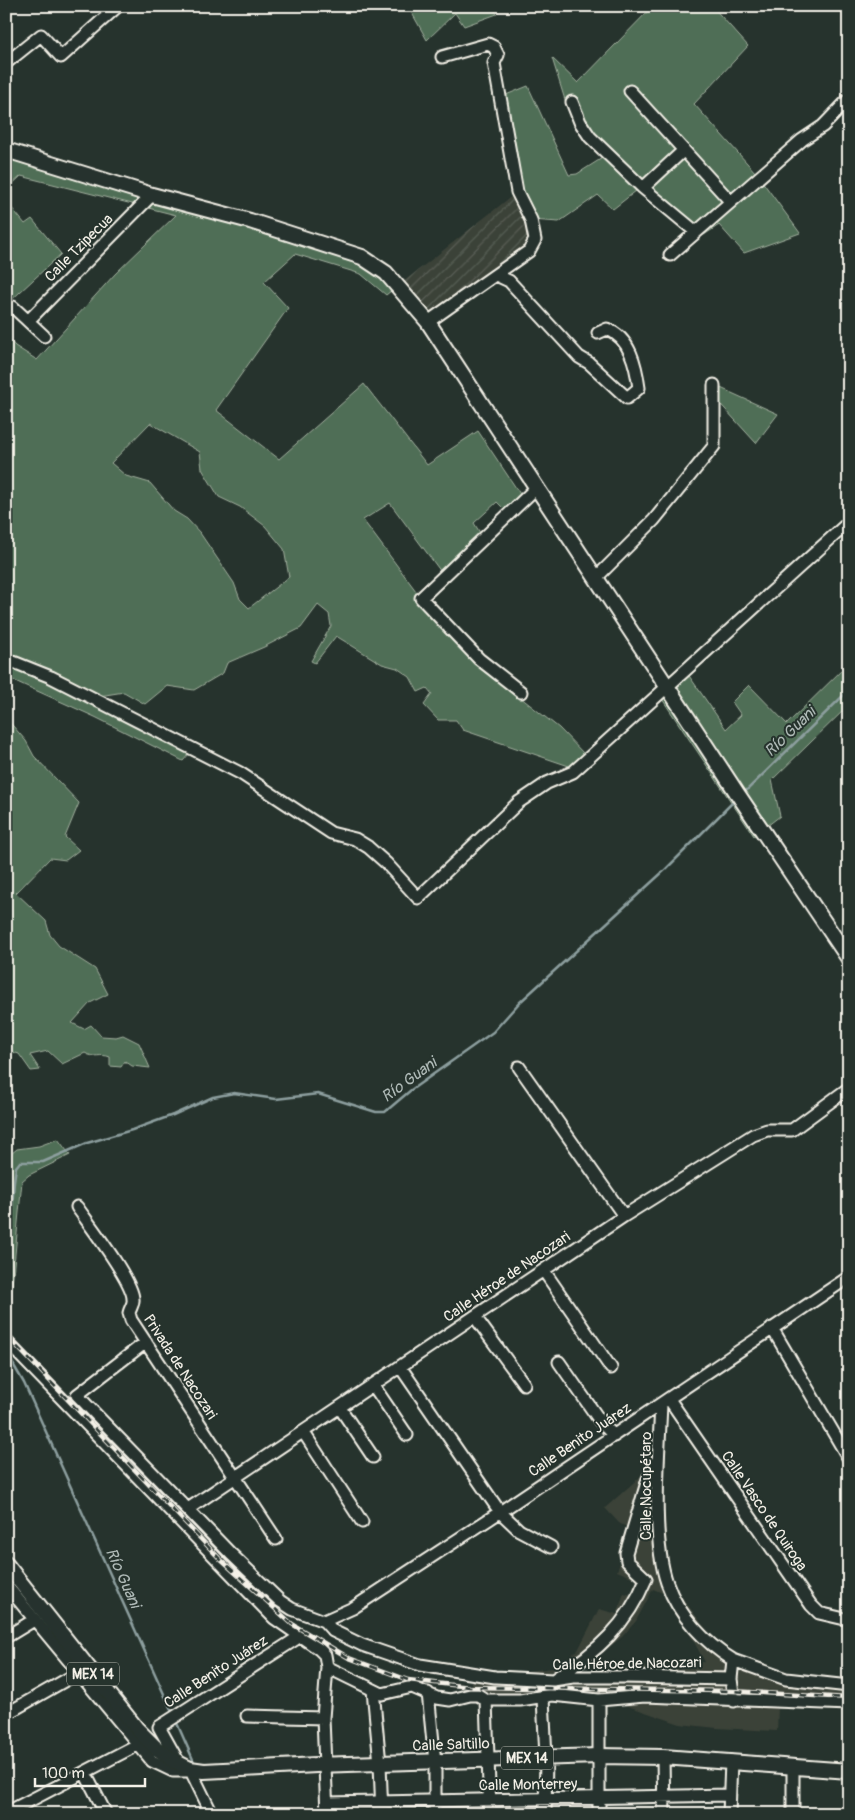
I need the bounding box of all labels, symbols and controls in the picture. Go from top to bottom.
street label: Calle Tzipecua [41,210,117,286]
water label: Río Guani [760,701,821,761]
water label: Río Guani [378,1052,442,1107]
street label: Calle Héroe de Nacozari [440,1227,574,1327]
street label: Privada de Nacozari [139,1311,221,1423]
street label: Calle Benito Juárez [525,1398,635,1481]
street label: Calle Nocupétaro [637,1432,656,1540]
street label: Calle Vasco de Quiroga [717,1447,811,1575]
water label: Río Guani [101,1545,146,1613]
street label: Calle Benito Juárez [160,1631,272,1713]
street label: Calle Héroe de Nacozari [552,1653,702,1675]
road number: MEX 14 [67,1662,119,1686]
street label: Calle Saltillo [412,1734,490,1756]
road number: MEX 14 [501,1746,553,1770]
scale bar [35,1755,145,1787]
text: 100 m [42,1764,85,1783]
street label: Calle Monterrey [478,1775,578,1795]

